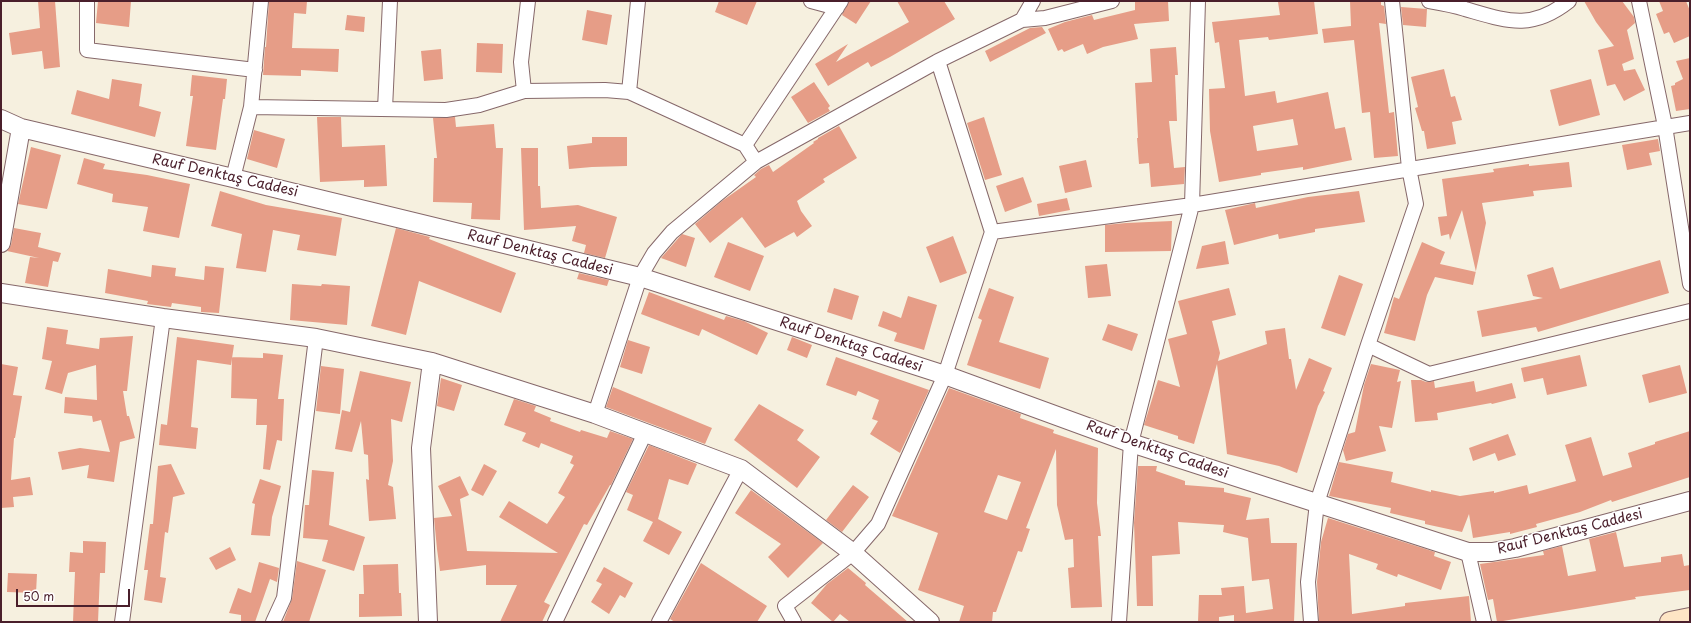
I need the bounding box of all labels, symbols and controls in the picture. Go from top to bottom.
street label: Rauf Denktaş Caddesi [150,151,300,201]
street label: Rauf Denktaş Caddesi [466,227,614,279]
street label: Rauf Denktaş Caddesi [777,314,925,376]
street label: Rauf Denktaş Caddesi [1084,418,1230,482]
street label: Rauf Denktaş Caddesi [1496,506,1644,558]
scale bar [18,581,132,607]
text: 50 m [23,587,54,605]

